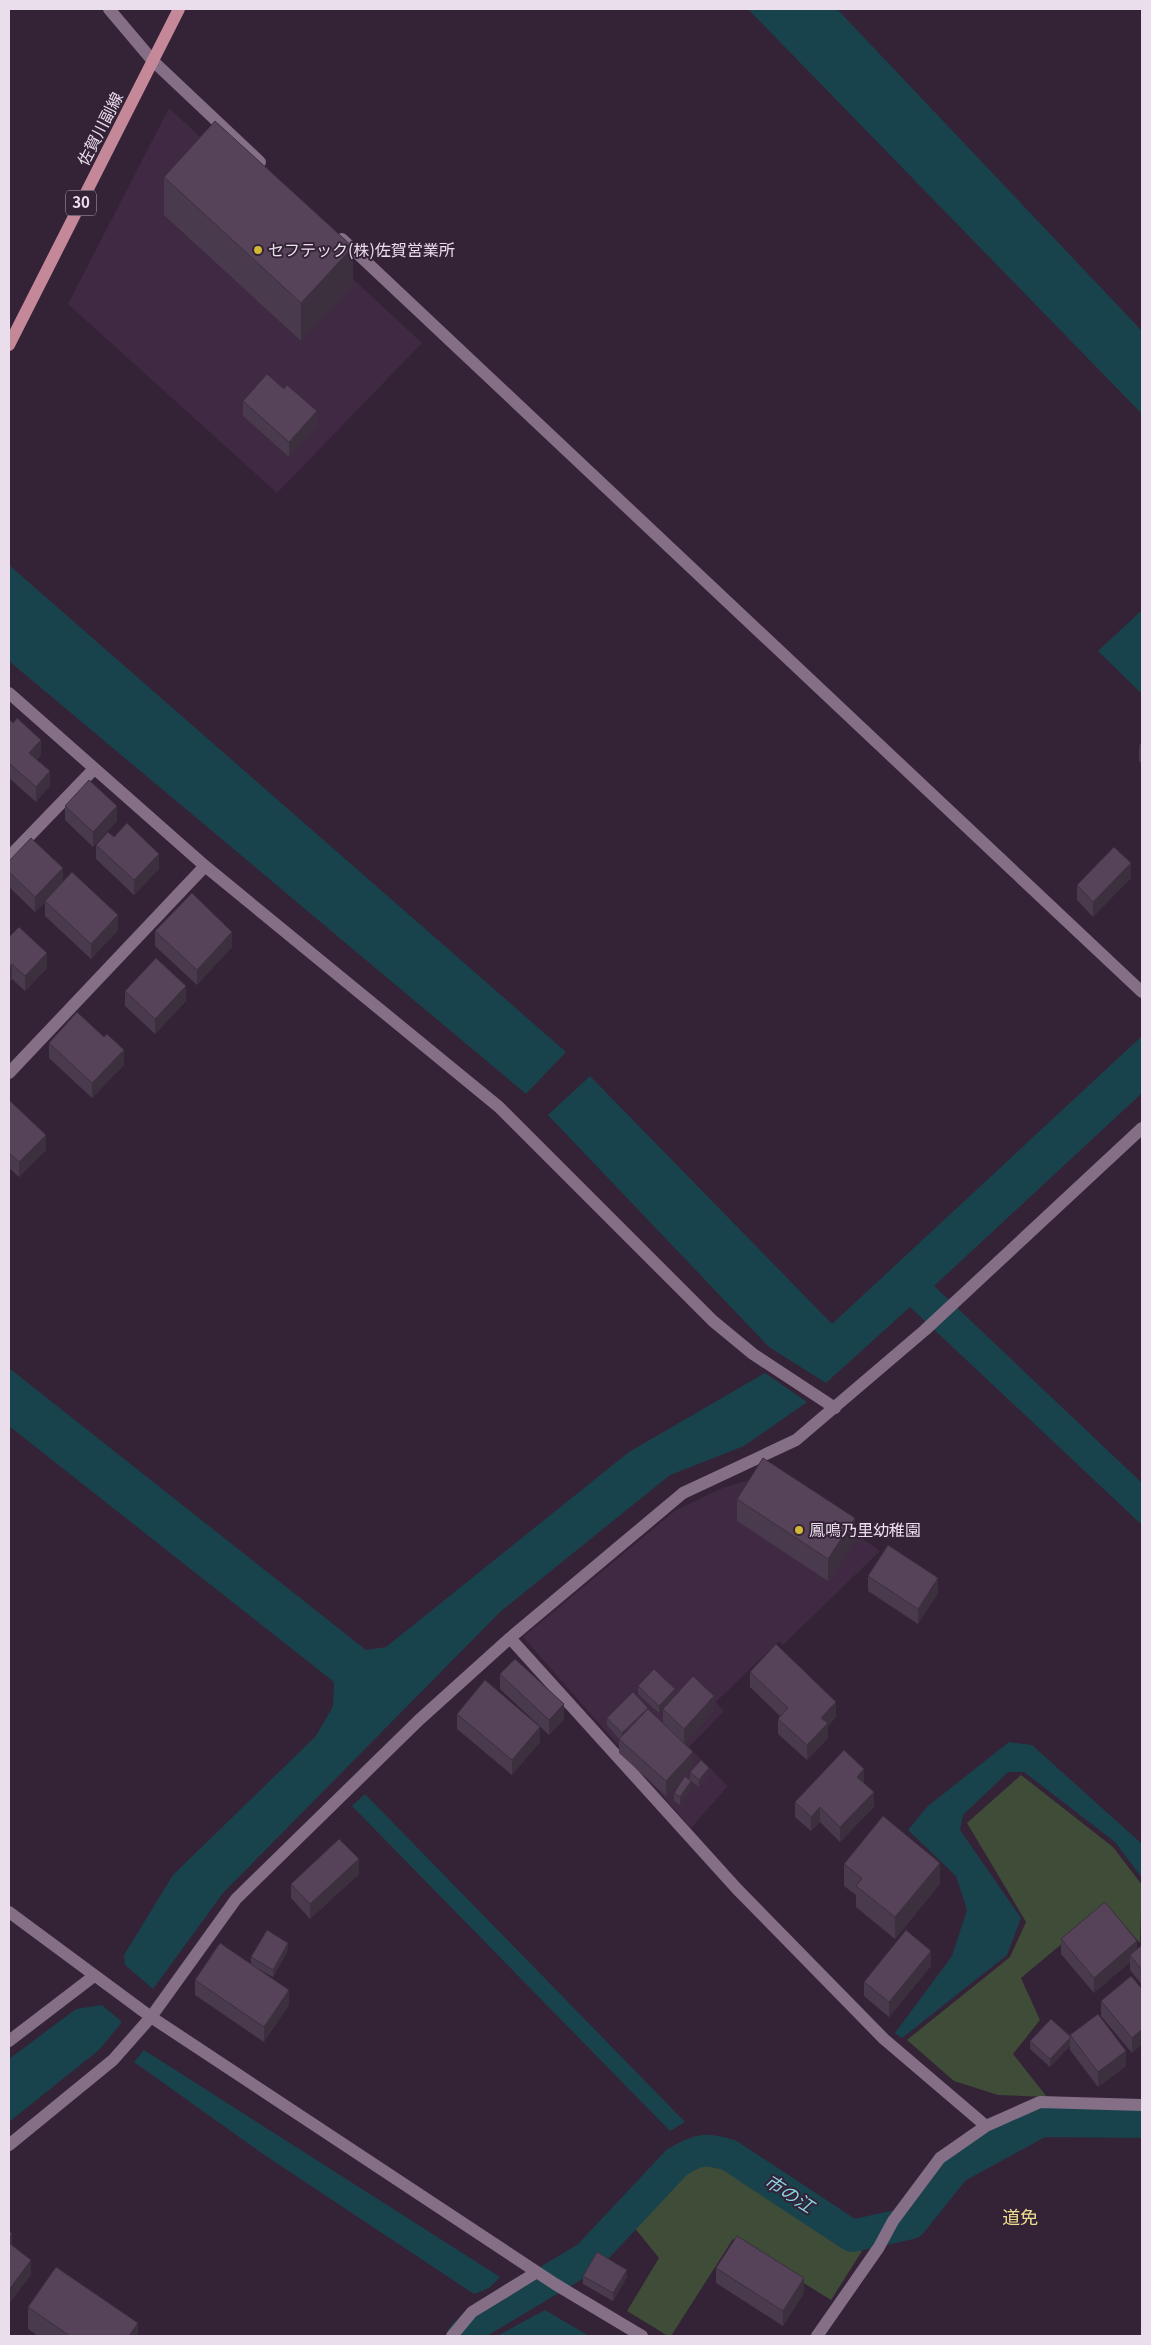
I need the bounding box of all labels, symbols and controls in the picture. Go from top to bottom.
street label: 佐賀川副線 [70,87,128,170]
road number: 30 [66,190,96,216]
place label: セフテック(株)佐賀営業所 [268,237,455,261]
marker: セフテック(株)佐賀営業所 [252,244,264,256]
place label: 鳳鳴乃里幼稚園 [809,1517,921,1541]
marker: 鳳鳴乃里幼稚園 [793,1524,805,1536]
water label: 市の江 [760,2167,821,2219]
district label: 道免 [1002,2203,1038,2229]

